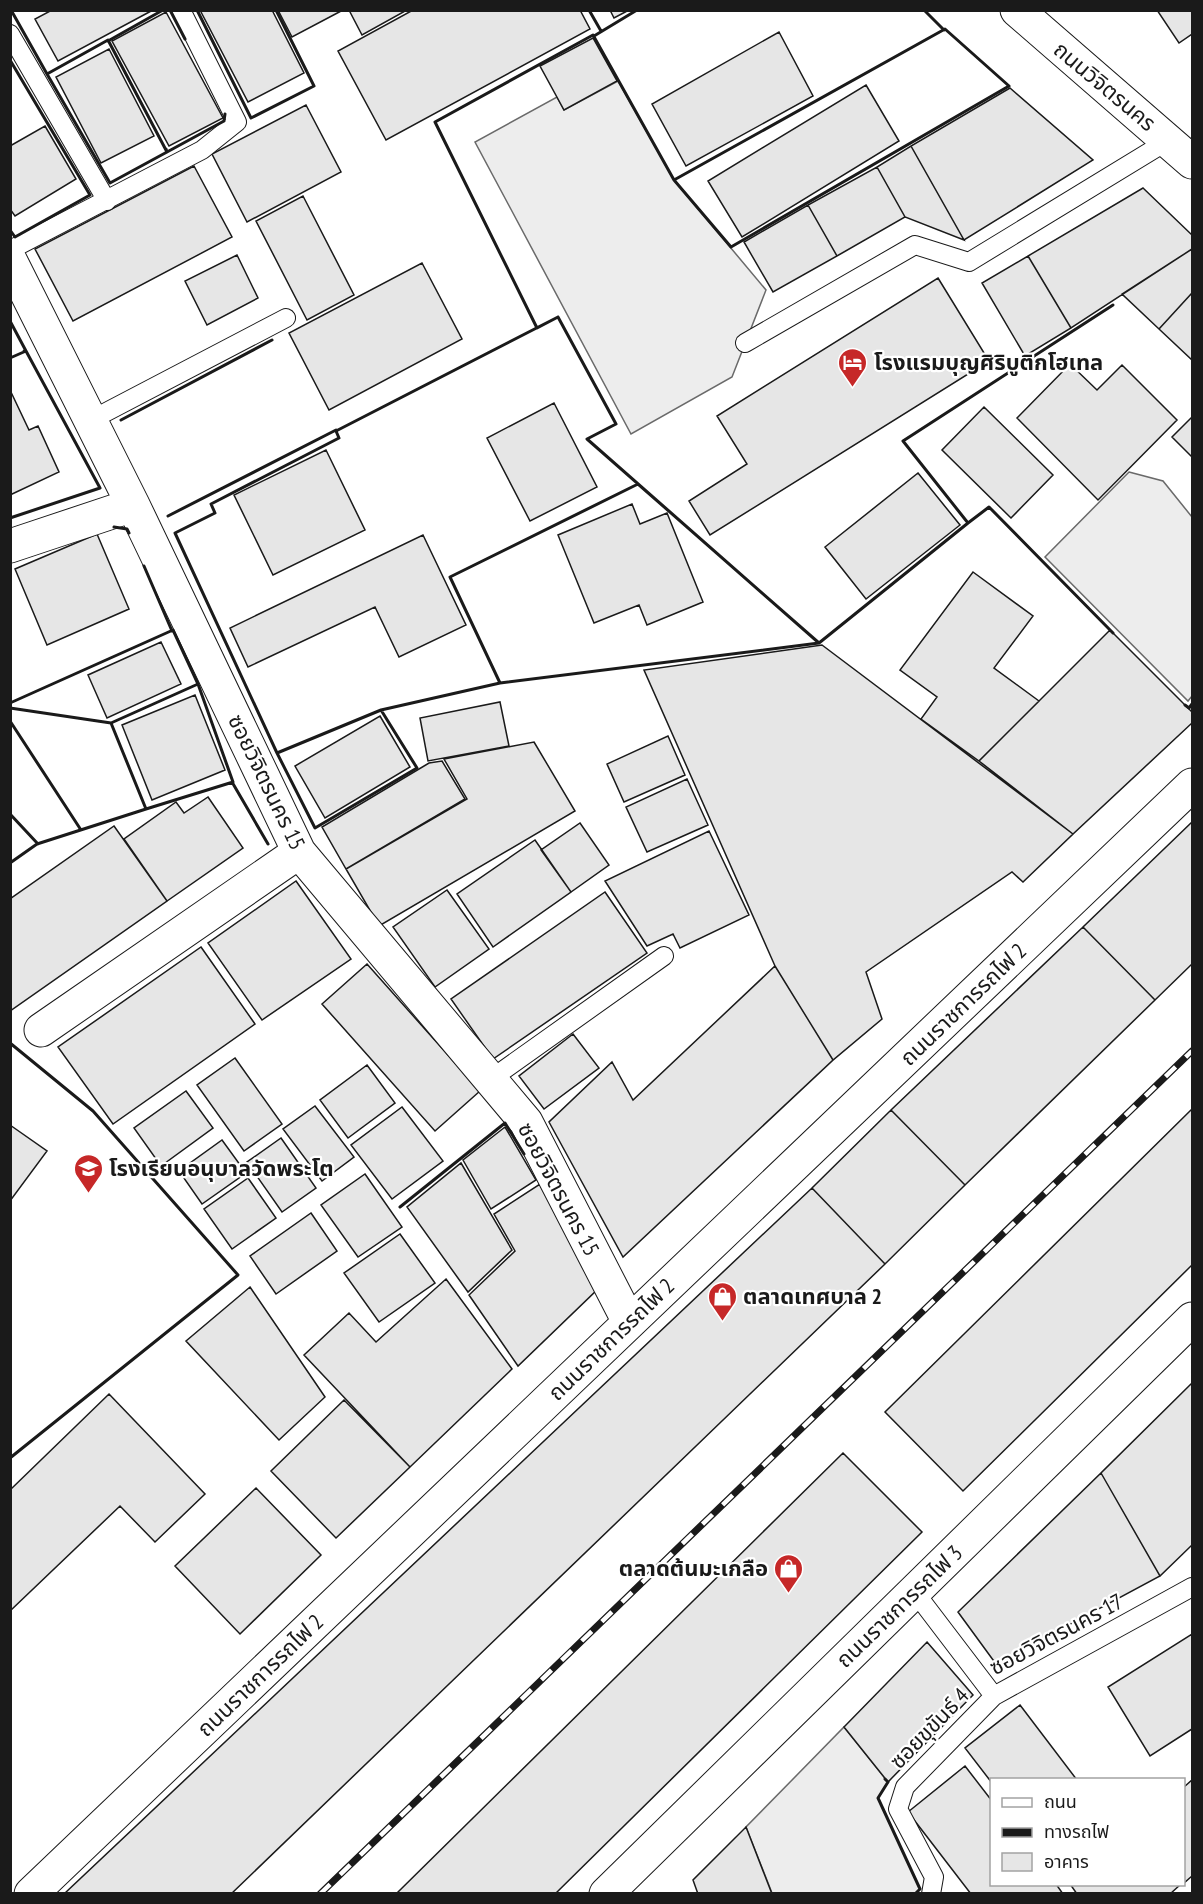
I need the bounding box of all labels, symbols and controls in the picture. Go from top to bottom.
street label: ถนนวิจิตรนคร [1048,35,1162,137]
hotel icon: โรงแรมบุญศิริบูติกโฮเทล [837,346,869,388]
place label: โรงแรมบุญศิริบูติกโฮเทล [874,348,1103,376]
street label: ซอยวิจิตรนคร 15 [222,710,312,854]
street label: ถนนราชการรถไฟ 2 [894,937,1032,1071]
street label: ซอยวิจิตรนคร 15 [512,1117,606,1261]
school or university icon: โรงเรียนอนุบาลวัดพระโต [72,1152,104,1194]
place label: โรงเรียนอนุบาลวัดพระโต [109,1154,334,1182]
street label: ถนนราชการรถไฟ 2 [542,1272,680,1406]
shop icon: ตลาดเทศบาล 2 [706,1280,738,1322]
place label: ตลาดเทศบาล 2 [743,1282,882,1310]
street label: ถนนราชการรถไฟ 3 [830,1539,968,1673]
shop icon: ตลาดต้นมะเกลือ [773,1552,805,1594]
place label: ตลาดต้นมะเกลือ [619,1554,768,1582]
street label: ซอยวิจิตรนคร 17 [984,1587,1128,1681]
street label: ถนนราชการรถไฟ 2 [191,1608,329,1742]
street label: ซอยขุขันธ์ 4 [883,1682,975,1774]
legend [990,1778,1185,1886]
text: ถนน [1044,1790,1077,1813]
text: ทางรถไฟ [1044,1820,1109,1843]
text: อาคาร [1044,1850,1089,1873]

